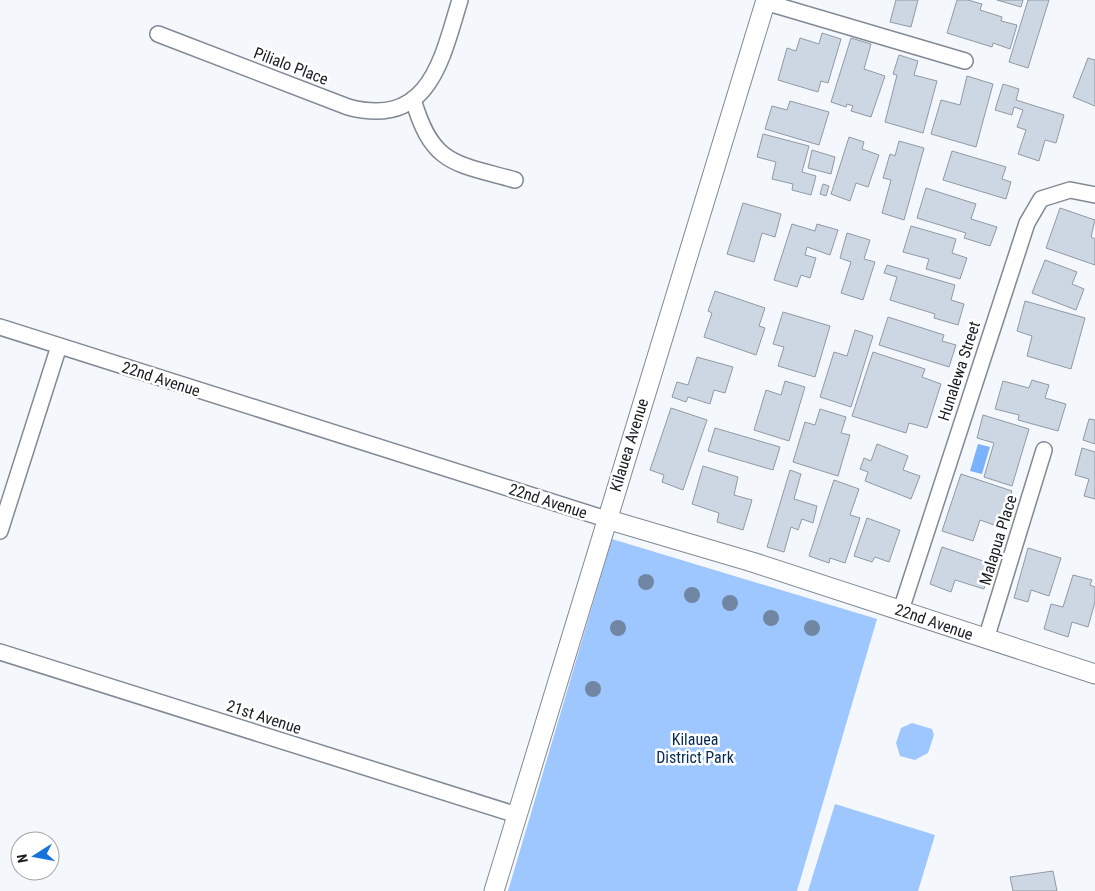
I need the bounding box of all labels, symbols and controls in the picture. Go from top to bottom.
street label: Pilialo Place [251,43,331,89]
street label: Hunalewa Street [934,319,984,423]
street label: 22nd Avenue [119,357,203,401]
street label: Kilauea Avenue [606,396,652,494]
street label: 22nd Avenue [506,479,590,523]
street label: Malapua Place [975,493,1021,587]
street label: 22nd Avenue [893,600,975,644]
street label: 21st Avenue [224,696,304,738]
park label: Kilauea District Park [656,730,735,767]
north arrow [10,831,60,881]
text: N [14,853,31,864]

